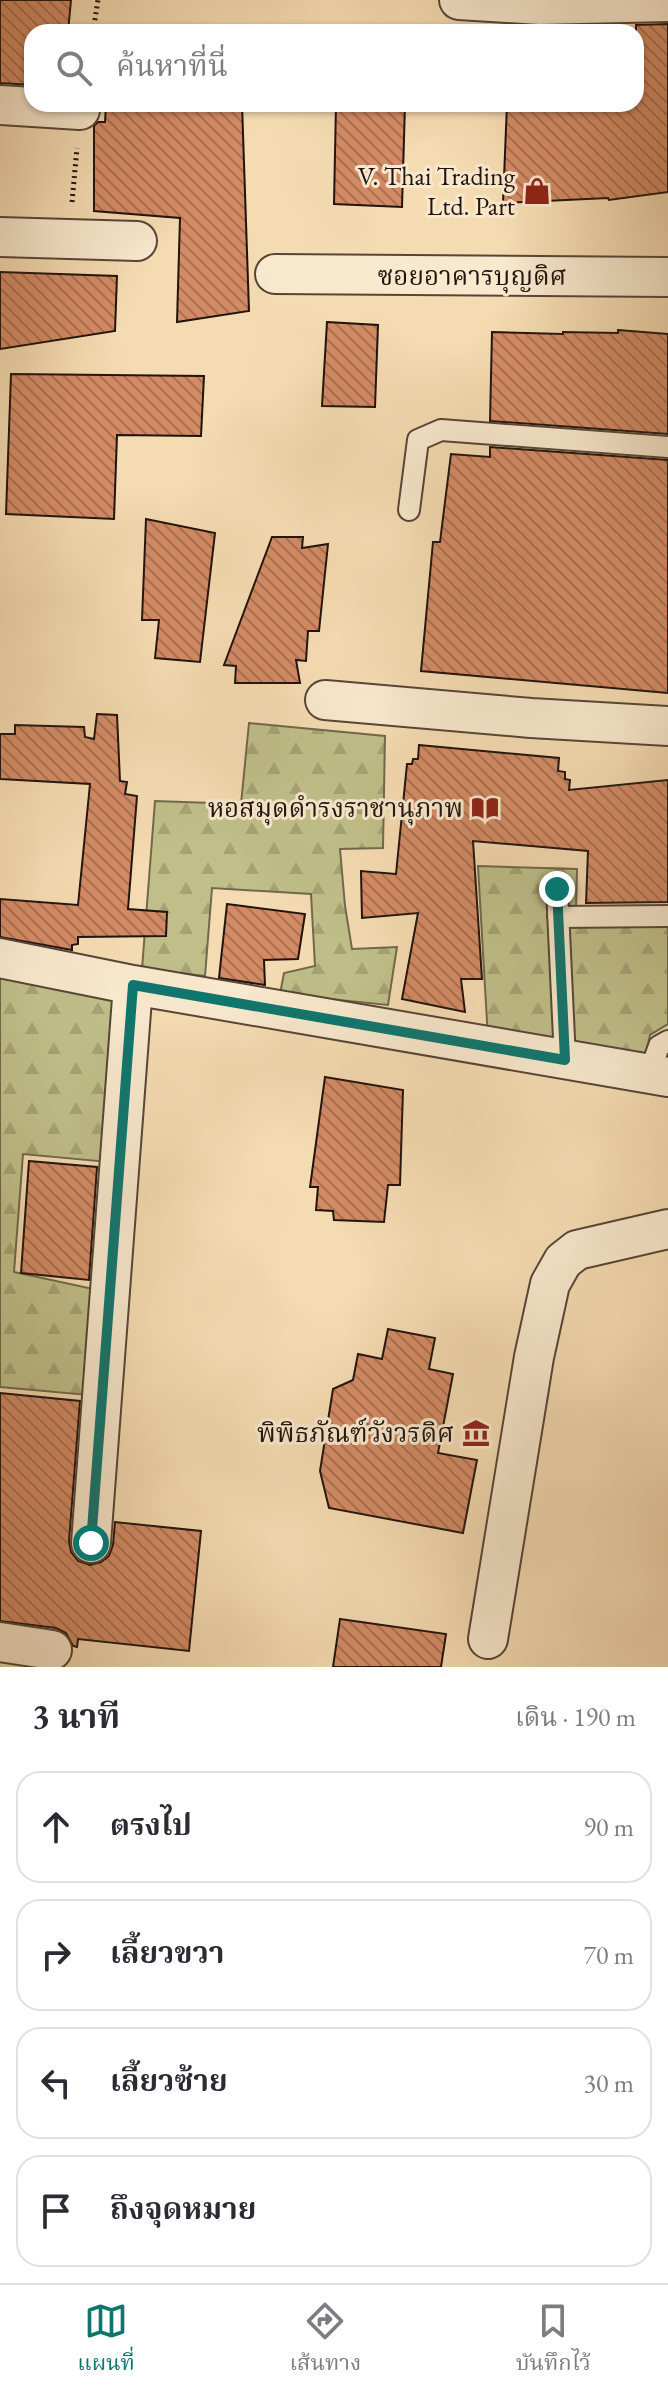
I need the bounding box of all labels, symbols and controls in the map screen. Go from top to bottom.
search box [24,24,644,112]
icon: search [52,46,96,90]
text: ค้นหาที่นี่ [116,46,228,85]
place label: V. Thai Trading Ltd. Part [358,159,516,223]
shop icon: V. Thai Trading Ltd. Part [522,176,552,206]
street label: ซอยอาคารบุญดิศ [377,259,567,294]
place label: หอสมุดดำรงราชานุภาพ [208,791,463,826]
library icon: หอสมุดดำรงราชานุภาพ [470,793,500,823]
route end [539,871,575,907]
place label: พิพิธภัณฑ์วังวรดิศ [257,1416,454,1450]
museum icon: พิพิธภัณฑ์วังวรดิศ [461,1418,491,1448]
route start [73,1525,109,1561]
text: 3 นาที [32,1694,120,1738]
text: เดิน · 190 m [515,1700,636,1734]
icon: ahead [34,1805,78,1849]
text: ตรงไป [110,1805,192,1844]
text: 90 m [584,1810,634,1844]
icon: right [34,1933,78,1977]
text: เลี้ยวขวา [110,1933,224,1972]
text: 70 m [584,1938,634,1972]
icon: left [34,2061,78,2105]
text: เลี้ยวซ้าย [110,2061,228,2100]
text: 30 m [584,2066,634,2100]
icon: arrive [34,2189,78,2233]
text: ถึงจุดหมาย [110,2189,256,2228]
tab: แผนที่ [77,2299,135,2382]
tab: เส้นทาง [290,2299,361,2382]
tab: บันทึกไว้ [516,2299,591,2382]

